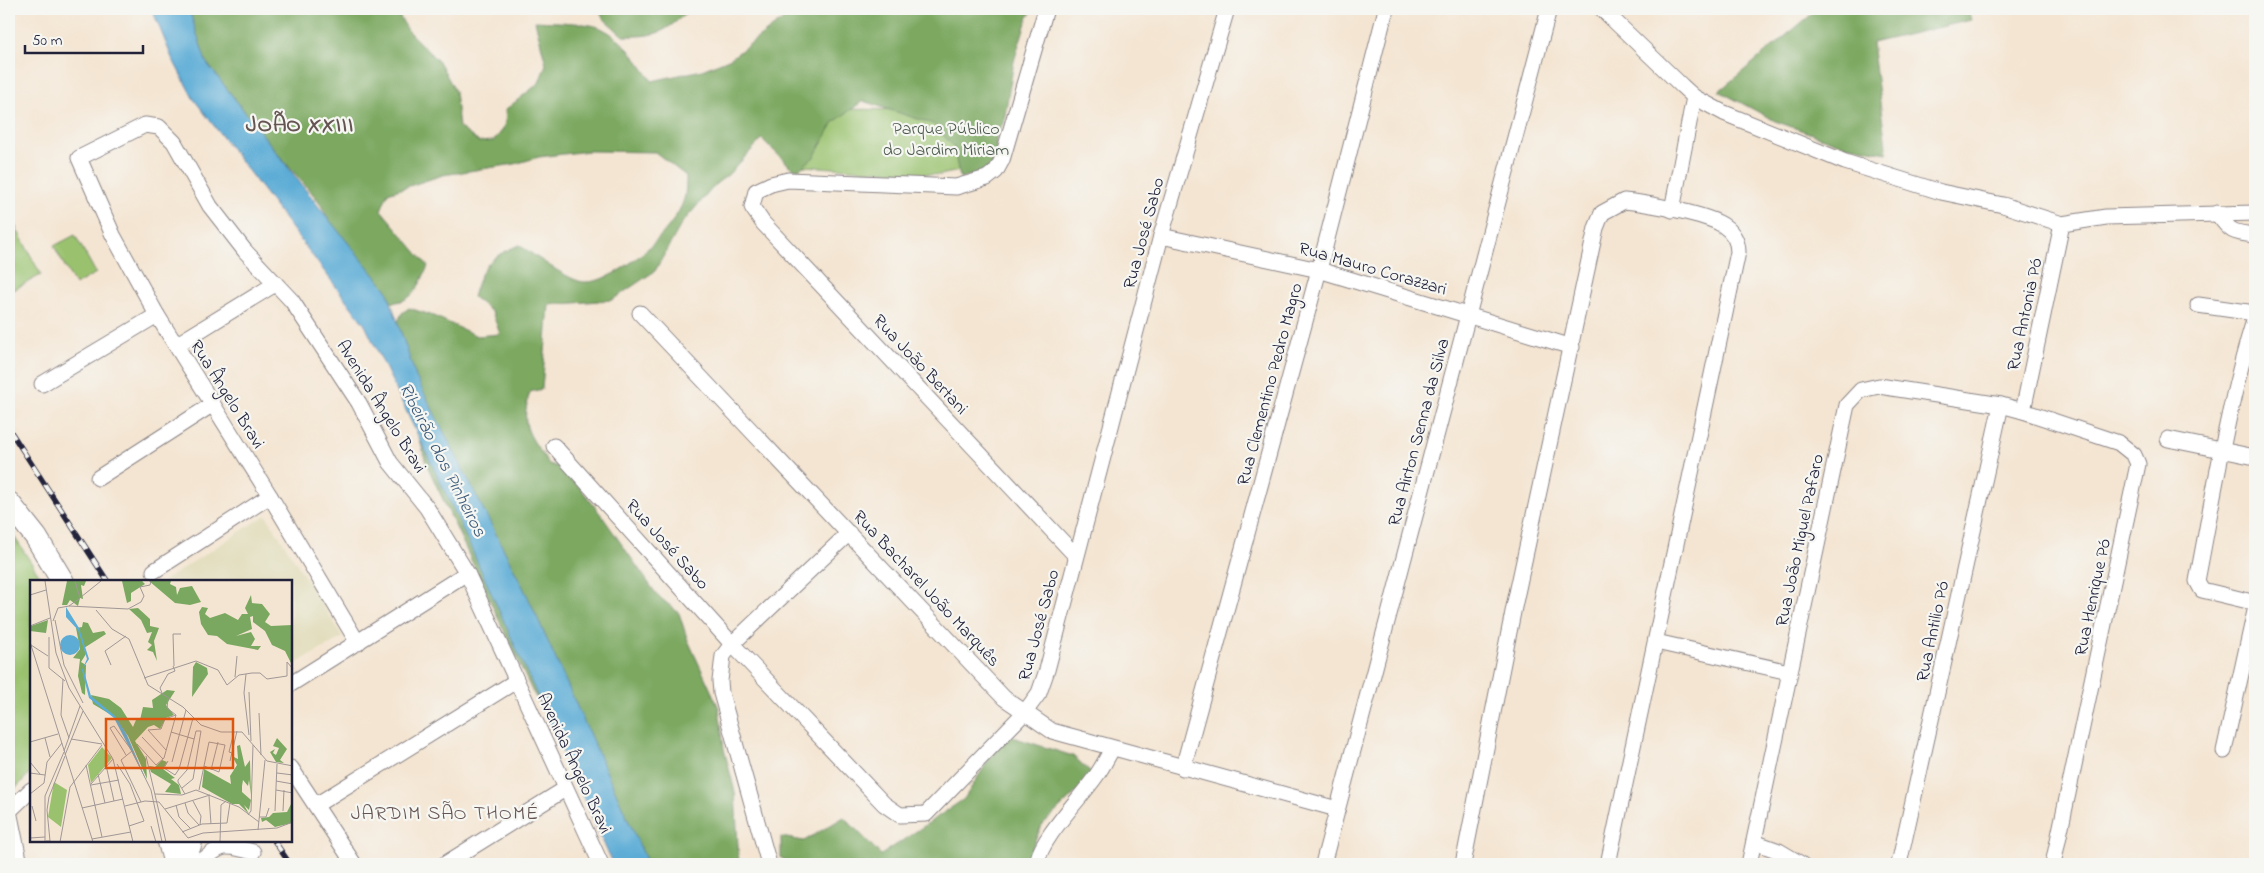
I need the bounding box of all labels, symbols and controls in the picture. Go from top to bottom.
scale bar [25,22,142,54]
text: 50 m [32,30,63,52]
district label: JOÃO XXIII [246,110,354,142]
park label: Parque Público do Jardim Miriam [883,117,1009,164]
street label: Rua José Sabo [1118,175,1172,292]
street label: Rua Mauro Corazzari [1295,236,1450,303]
street label: Rua Antonia Pó [2001,256,2051,373]
street label: Rua Clementino Pedro Magro [1231,280,1311,489]
street label: Rua João Bertani [866,309,973,421]
street label: Avenida Ângelo Bravi [328,335,432,479]
street label: Rua Ângelo Bravi [182,336,270,455]
street label: Rua Airton Senna da Silva [1382,336,1458,529]
water label: Ribeirão dos Pinheiros [391,378,493,542]
street label: Rua João Miguel Pafaro [1770,452,1833,629]
street label: Rua José Sabo [619,494,714,597]
street label: Rua Bacharel João Marquês [846,505,1005,674]
street label: Rua Henrique Pó [2069,536,2119,659]
street label: Rua José Sabo [1013,567,1067,684]
street label: Rua Antilio Pó [1911,579,1957,684]
inset map [30,580,292,843]
street label: Avenida Ângelo Bravi [528,689,617,839]
district label: JARDIM SÃO THOMÉ [351,800,539,829]

